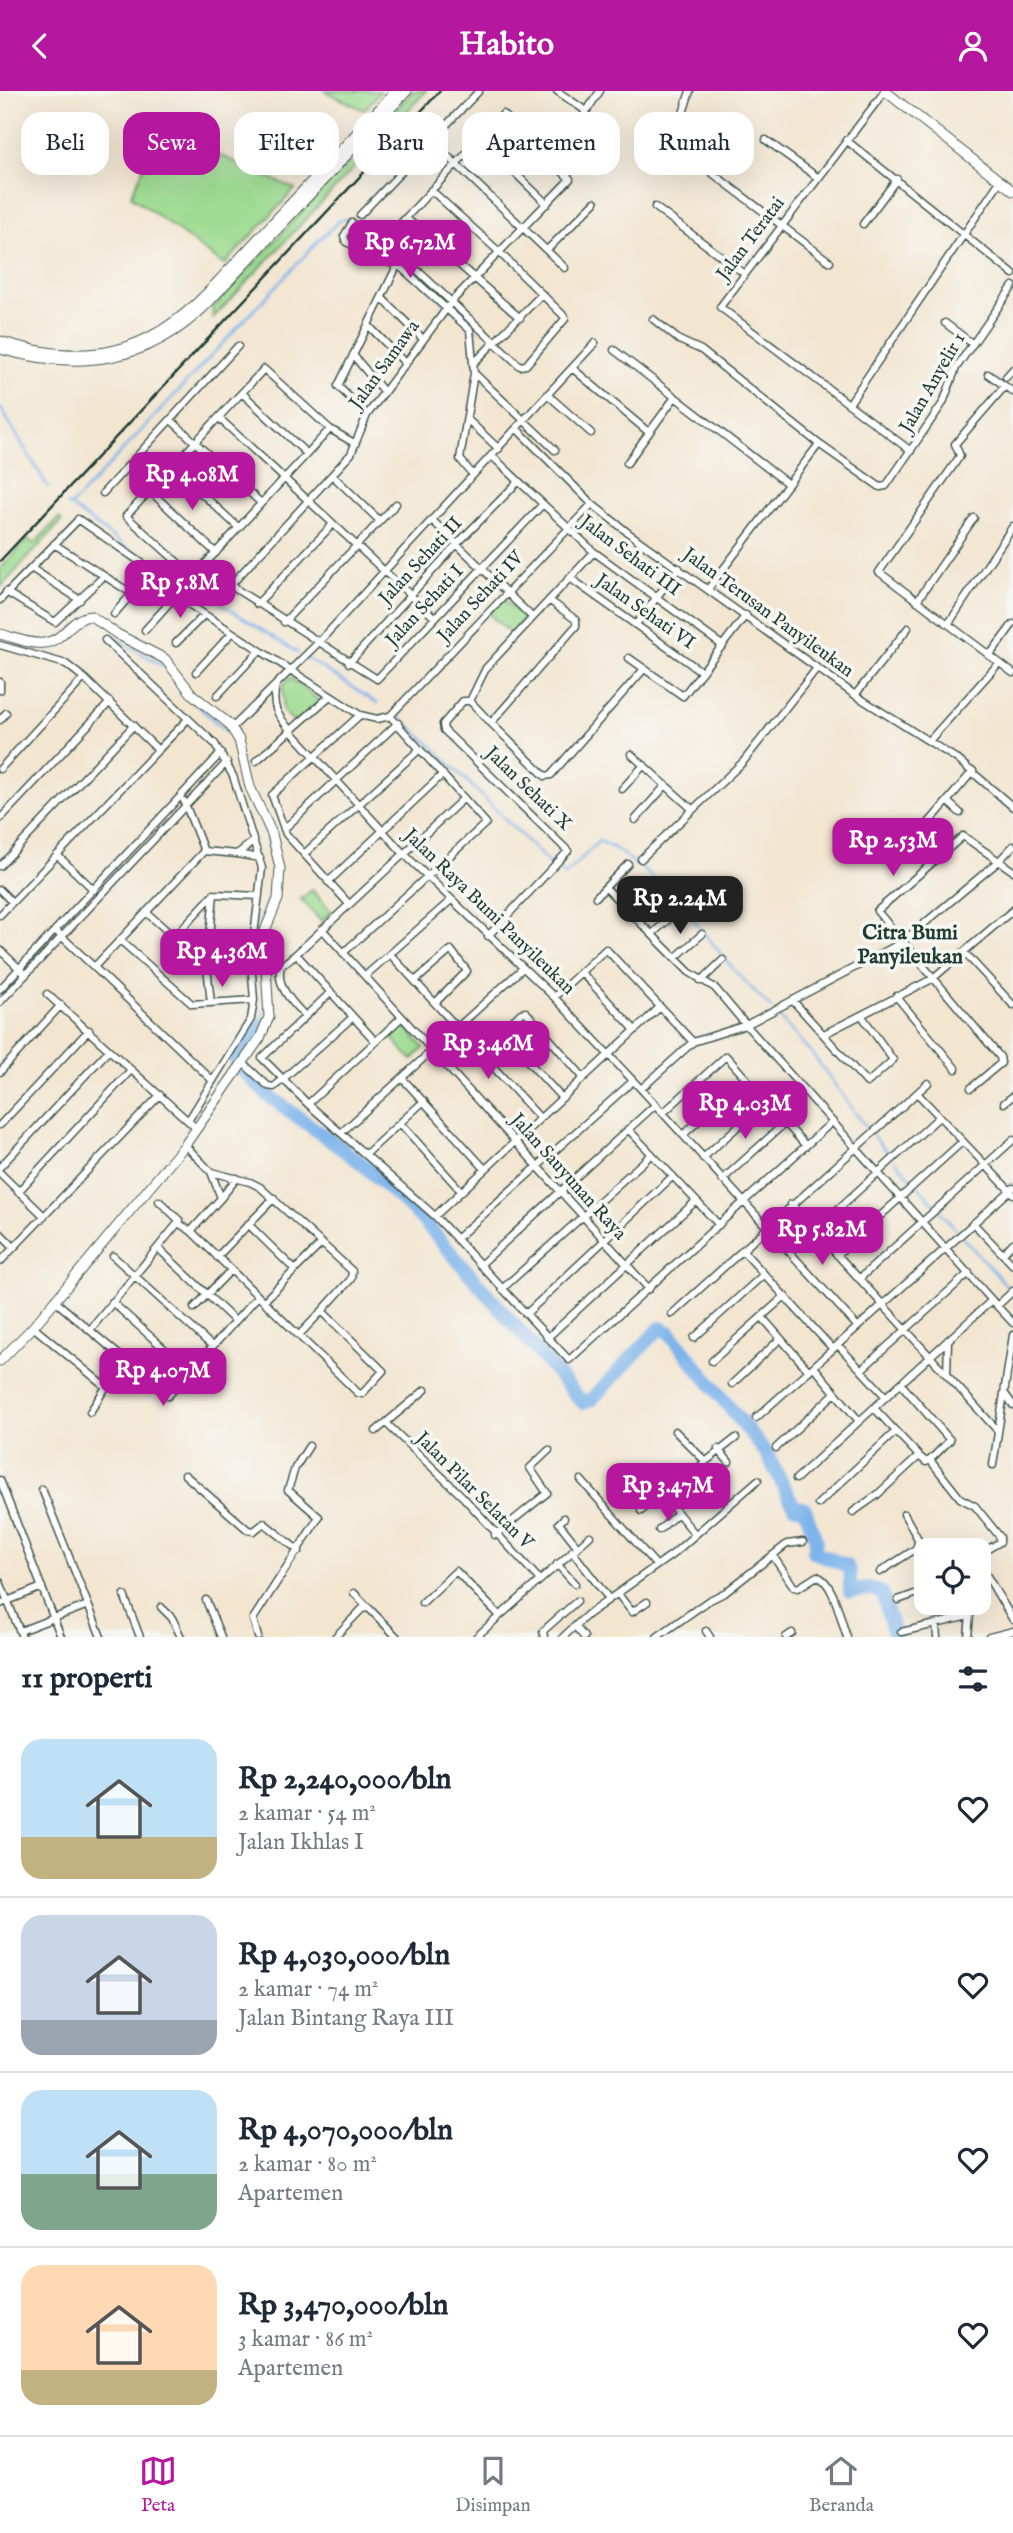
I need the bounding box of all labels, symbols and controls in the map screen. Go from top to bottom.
text: Habito [459,25,554,66]
icon: back [21,27,59,65]
icon: person [954,27,992,65]
chip: Beli [21,112,109,175]
chip: Sewa [123,112,220,175]
chip: Filter [234,112,339,175]
chip: Baru [353,112,448,175]
chip: Apartemen [462,112,620,175]
chip: Rumah [634,112,754,175]
street label: Jalan Teratai [710,192,790,287]
pin: Rp 6.72M [338,221,482,280]
text: Rp 6.72M [364,228,456,257]
street label: Jalan Samawa [343,315,426,416]
street label: Jalan Anyelir 1 [894,328,971,439]
pin: Rp 4.08M [120,453,264,512]
text: Rp 4.08M [145,460,239,489]
street label: Jalan Sehati III [573,509,685,602]
street label: Jalan Sehati II [374,512,468,610]
street label: Jalan Terusan Panyileukan [676,542,858,683]
street label: Jalan Sehati IV [431,546,530,649]
street label: Jalan Sehati I [381,560,469,652]
pin: Rp 5.8M [115,561,245,620]
text: Rp 5.8M [141,568,219,597]
street label: Jalan Sehati VI [589,568,700,655]
street label: Jalan Sehati X [478,740,577,837]
pin: Rp 2.53M [821,819,965,878]
street label: Jalan Raya Bumi Panyileukan [397,822,580,1000]
text: Rp 2.53M [848,826,938,855]
pin: Rp 2.24M [608,877,752,936]
text: Rp 2.24M [633,884,727,913]
district label: Citra Bumi Panyileukan [857,920,963,971]
pin: Rp 4.36M [150,929,294,989]
text: Rp 4.36M [176,937,268,966]
pin: Rp 3.46M [416,1021,560,1081]
text: Rp 3.46M [442,1029,534,1058]
pin: Rp 4.03M [673,1081,817,1141]
text: Rp 4.03M [698,1089,792,1118]
street label: Jalan Sauyunan Raya [503,1107,632,1246]
pin: Rp 5.82M [750,1207,894,1267]
text: Rp 5.82M [777,1215,867,1244]
pin: Rp 4.07M [91,1349,235,1408]
text: Rp 4.07M [115,1356,211,1385]
street label: Jalan Pilar Selatan V [409,1426,538,1555]
pin: Rp 3.47M [596,1463,740,1523]
text: Rp 3.47M [622,1471,714,1500]
map controls [914,1538,991,1615]
button: locate [914,1538,991,1615]
text: 11 properti [21,1660,153,1698]
icon: filters [954,1660,992,1698]
text: Rp 2,240,000/bln [238,1761,452,1799]
icon: home [77,1767,161,1851]
icon: heart [954,1790,992,1828]
text: 2 kamar · 54 m² [238,1799,376,1828]
text: Jalan Ikhlas I [238,1828,364,1857]
text: Rp 4,030,000/bln [238,1937,450,1975]
icon: home [77,1943,161,2027]
icon: heart [954,1966,992,2004]
text: 2 kamar · 74 m² [238,1975,379,2004]
text: Jalan Bintang Raya III [238,2004,454,2033]
text: Rp 4,070,000/bln [238,2112,453,2150]
icon: home [77,2118,161,2202]
icon: heart [954,2141,992,2179]
text: 2 kamar · 80 m² [238,2150,377,2179]
text: Apartemen [238,2179,343,2208]
text: Rp 3,470,000/bln [238,2287,448,2325]
icon: home [77,2293,161,2377]
icon: heart [954,2316,992,2354]
text: 3 kamar · 86 m² [238,2325,373,2354]
text: Apartemen [238,2354,343,2383]
tab: Peta [139,2452,177,2518]
tab: Disimpan [455,2452,531,2518]
tab: Beranda [809,2452,874,2518]

